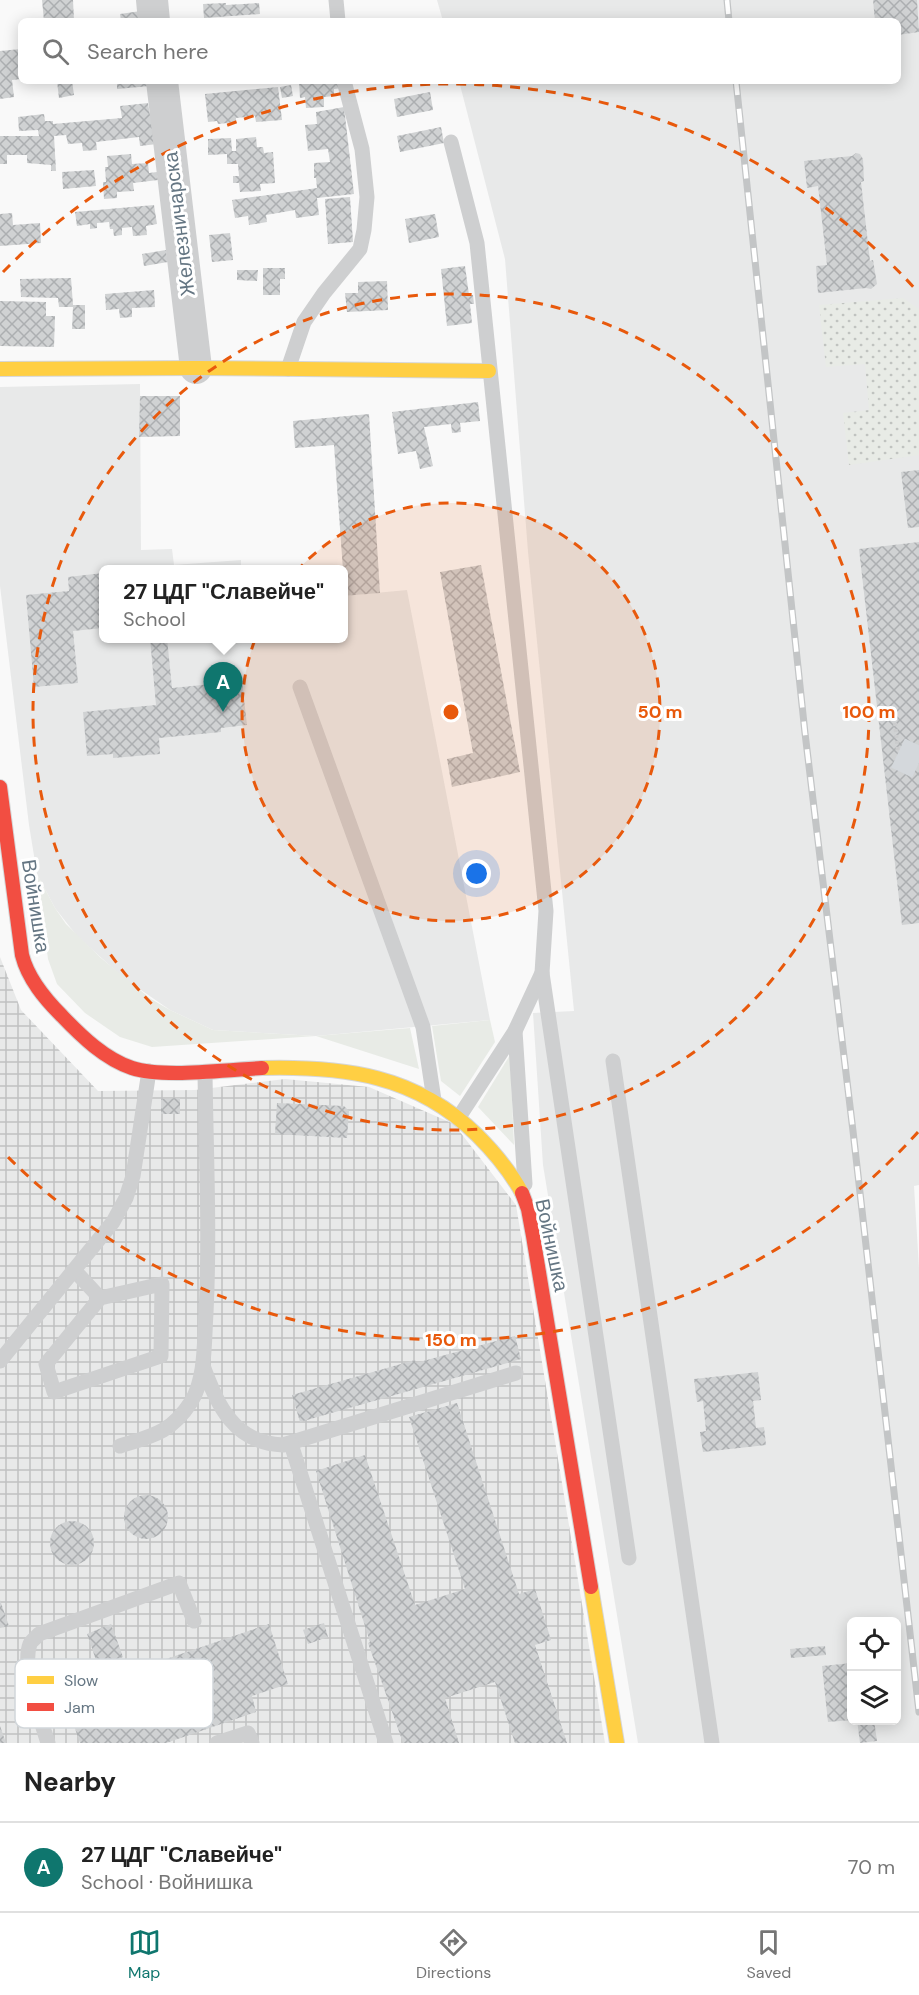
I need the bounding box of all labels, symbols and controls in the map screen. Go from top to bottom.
search box [18,18,901,84]
icon: search [39,35,72,68]
text: Search here [87,37,208,66]
street label: Железничарска [157,149,201,298]
popup [99,565,348,643]
text: 27 ЦДГ "Славейче" [123,577,324,606]
text: School [123,606,186,632]
pin: A [204,662,242,712]
text: 50 m [637,700,683,724]
text: 100 m [842,700,896,724]
centre of rings [441,702,461,722]
street label: Войнишка [16,857,56,955]
your location [462,859,491,888]
street label: Войнишка [529,1196,575,1295]
text: 150 m [425,1328,477,1352]
map controls [847,1617,901,1725]
button: locate [847,1617,901,1671]
legend [15,1659,213,1728]
text: Slow [64,1670,98,1691]
button: layers [847,1671,901,1725]
text: Jam [64,1697,95,1718]
text: Nearby [24,1765,116,1799]
text: 27 ЦДГ "Славейче" [81,1840,282,1869]
text: A [36,1854,51,1880]
text: 70 m [848,1854,895,1880]
text: School · Войнишка [81,1869,253,1895]
tab: Map [128,1926,161,1983]
tab: Directions [416,1926,491,1983]
tab: Saved [747,1926,791,1983]

